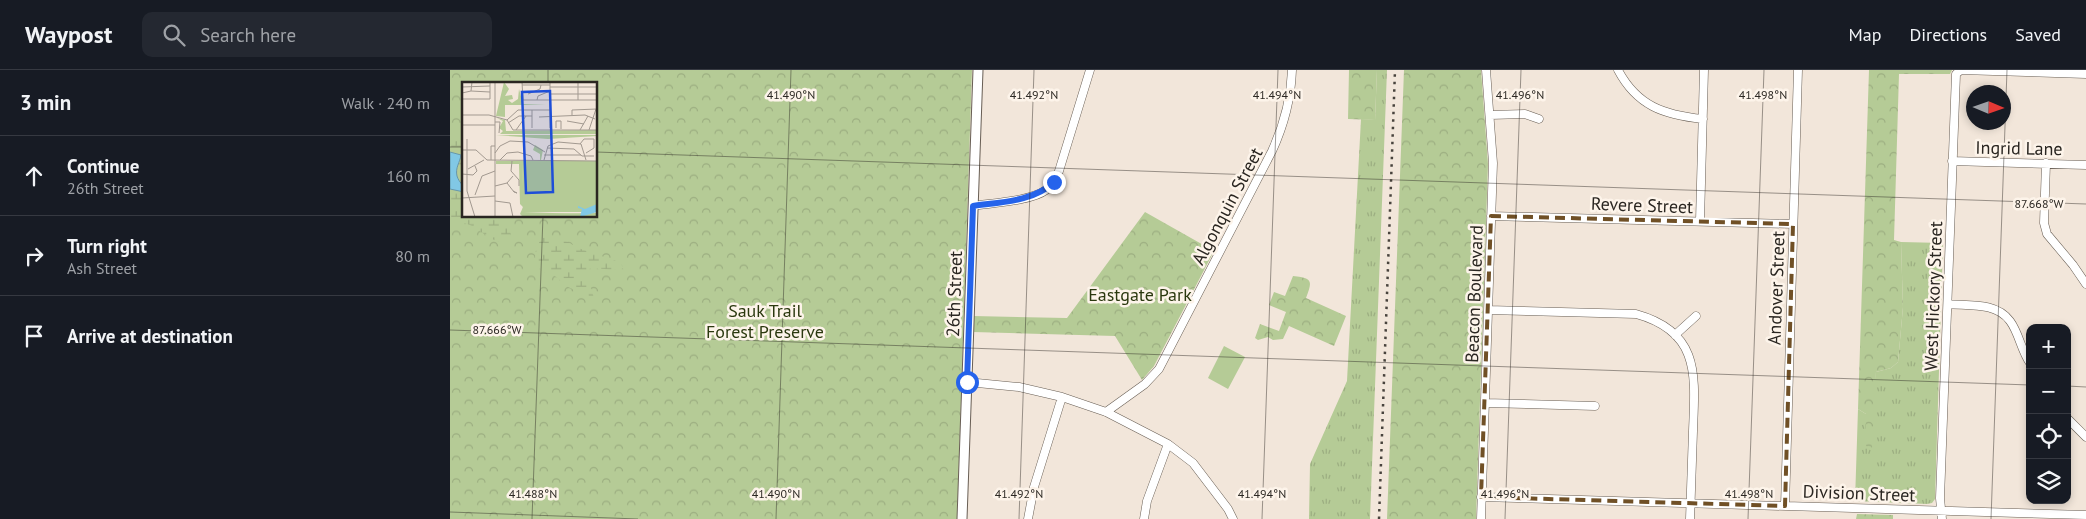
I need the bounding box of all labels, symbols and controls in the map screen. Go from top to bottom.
search box [142,12,492,57]
text: Waypost [25,19,112,50]
icon: search [160,21,188,49]
text: Search here [200,23,296,47]
text: Map [1849,23,1881,46]
text: Directions [1909,23,1987,46]
text: Saved [2015,23,2061,46]
inset map [462,82,598,218]
north arrow [1966,85,2011,130]
text: 41.490°N [767,87,815,102]
text: 41.492°N [1010,87,1058,102]
text: 41.494°N [1253,87,1301,102]
text: 41.496°N [1496,87,1544,102]
text: 41.498°N [1739,87,1787,102]
text: 3 min [20,89,71,116]
text: Walk · 240 m [341,93,430,113]
street label: Ingrid Lane [1975,136,2063,160]
street label: Algonquin Street [1186,143,1268,269]
text: Continue [67,154,139,178]
icon: ahead [20,162,48,190]
text: 160 m [387,166,430,186]
route end [1043,171,1066,194]
text: 26th Street [67,178,144,198]
street label: Revere Street [1590,192,1694,218]
text: 87.668°W [2015,196,2064,211]
street label: West Hickory Street [1919,221,1947,371]
street label: Beacon Boulevard [1460,225,1488,363]
street label: Andover Street [1763,231,1789,345]
text: Turn right [67,234,147,258]
icon: right [20,242,48,270]
text: 80 m [395,246,430,266]
street label: 26th Street [941,250,967,338]
text: Ash Street [67,258,137,278]
park label: Eastgate Park [1088,283,1192,306]
park label: Sauk Trail Forest Preserve [706,299,824,343]
icon: arrive [20,322,48,350]
text: 87.666°W [473,322,522,337]
text: Arrive at destination [67,324,233,348]
map controls [2026,324,2071,504]
button: + [2026,324,2071,369]
button: − [2026,369,2071,414]
route start [956,371,979,394]
button: locate [2026,414,2071,459]
button: layers [2026,459,2071,504]
street label: Division Street [1802,480,1916,506]
text: 41.488°N [509,486,557,501]
text: 41.490°N [752,486,800,501]
text: 41.492°N [995,486,1043,501]
text: 41.494°N [1238,486,1286,501]
text: 41.496°N [1481,486,1529,501]
text: 41.498°N [1725,486,1773,501]

